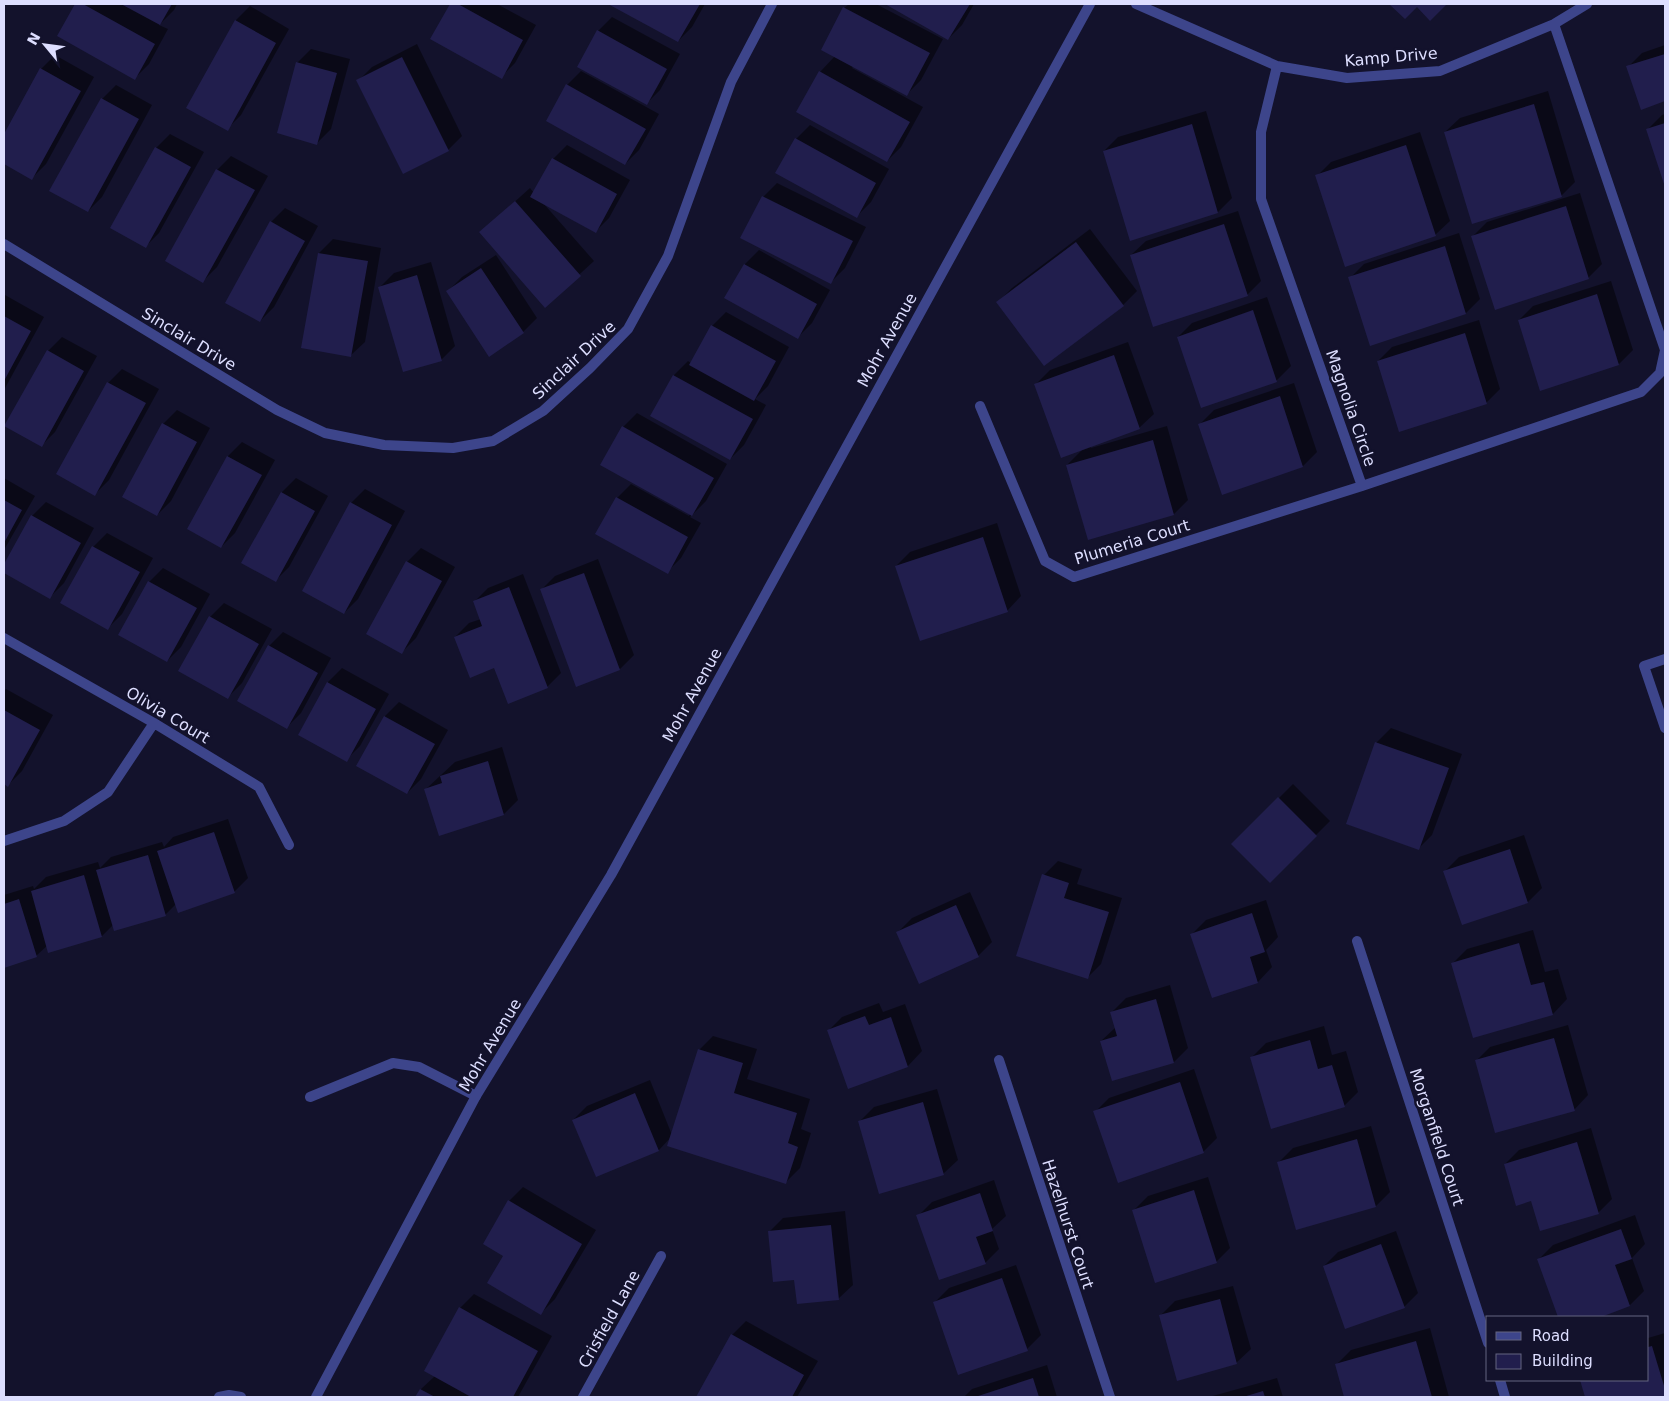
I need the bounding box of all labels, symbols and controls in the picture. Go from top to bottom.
north arrow [20,20,70,70]
text: N [24,30,43,48]
street label: Kamp Drive [1344,43,1438,71]
street label: Mohr Avenue [853,290,921,390]
street label: Sinclair Drive [138,303,240,375]
street label: Sinclair Drive [529,317,619,403]
street label: Magnolia Circle [1322,347,1380,469]
street label: Plumeria Court [1072,515,1192,569]
street label: Mohr Avenue [658,645,726,745]
street label: Olivia Court [123,683,213,747]
street label: Mohr Avenue [455,995,525,1095]
street label: Morganfield Court [1406,1066,1468,1208]
street label: Hazelhurst Court [1038,1157,1098,1291]
street label: Crisfield Lane [574,1267,644,1371]
legend [1486,1316,1649,1381]
text: Road [1532,1327,1570,1345]
text: Building [1532,1352,1593,1370]

